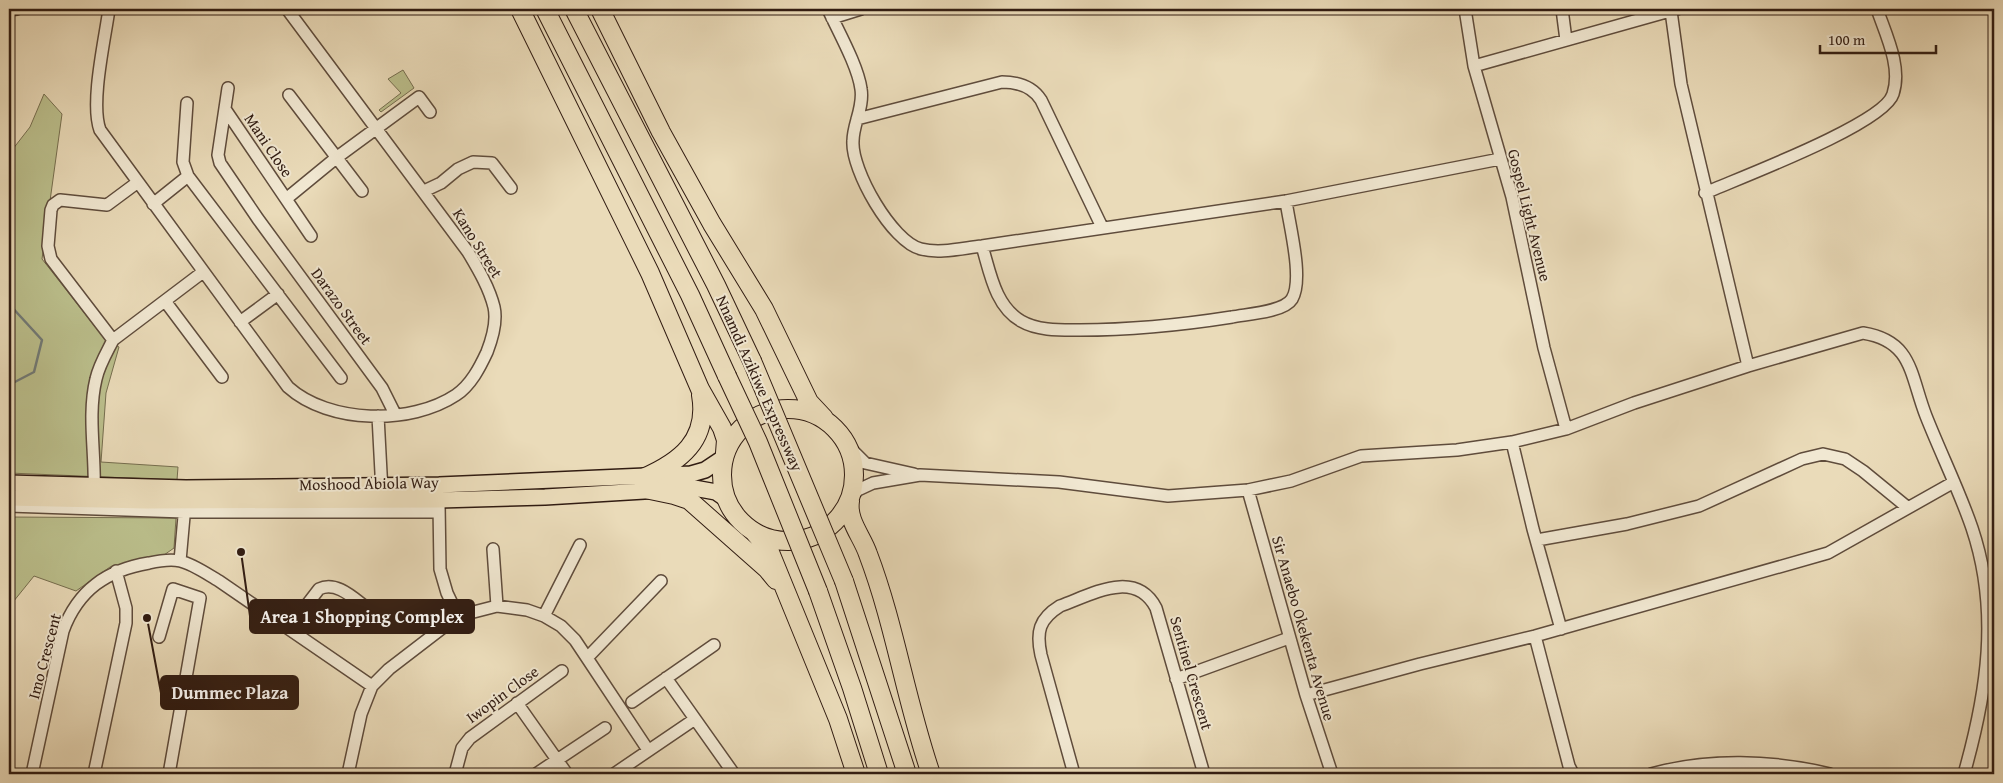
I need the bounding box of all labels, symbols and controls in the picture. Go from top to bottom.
scale bar [1820,22,1937,54]
text: 100 m [1828,29,1866,50]
street label: Mani Close [239,108,299,182]
street label: Gospel Light Avenue [1502,146,1558,284]
street label: Kano Street [447,203,509,283]
street label: Darazo Street [306,262,378,350]
street label: Nnamdi Azikiwe Expressway [710,291,810,475]
street label: Moshood Abiola Way [299,470,439,496]
street label: Sir Anaebo Okekenta Avenue [1266,533,1342,723]
callout: Area 1 Shopping Complex [250,600,474,633]
text: Area 1 Shopping Complex [260,603,464,630]
street label: Imo Crescent [21,610,67,702]
street label: Sentinel Crescent [1164,613,1220,733]
street label: Iwopin Close [461,659,543,729]
callout: Dummec Plaza [161,676,298,709]
text: Dummec Plaza [171,679,289,706]

